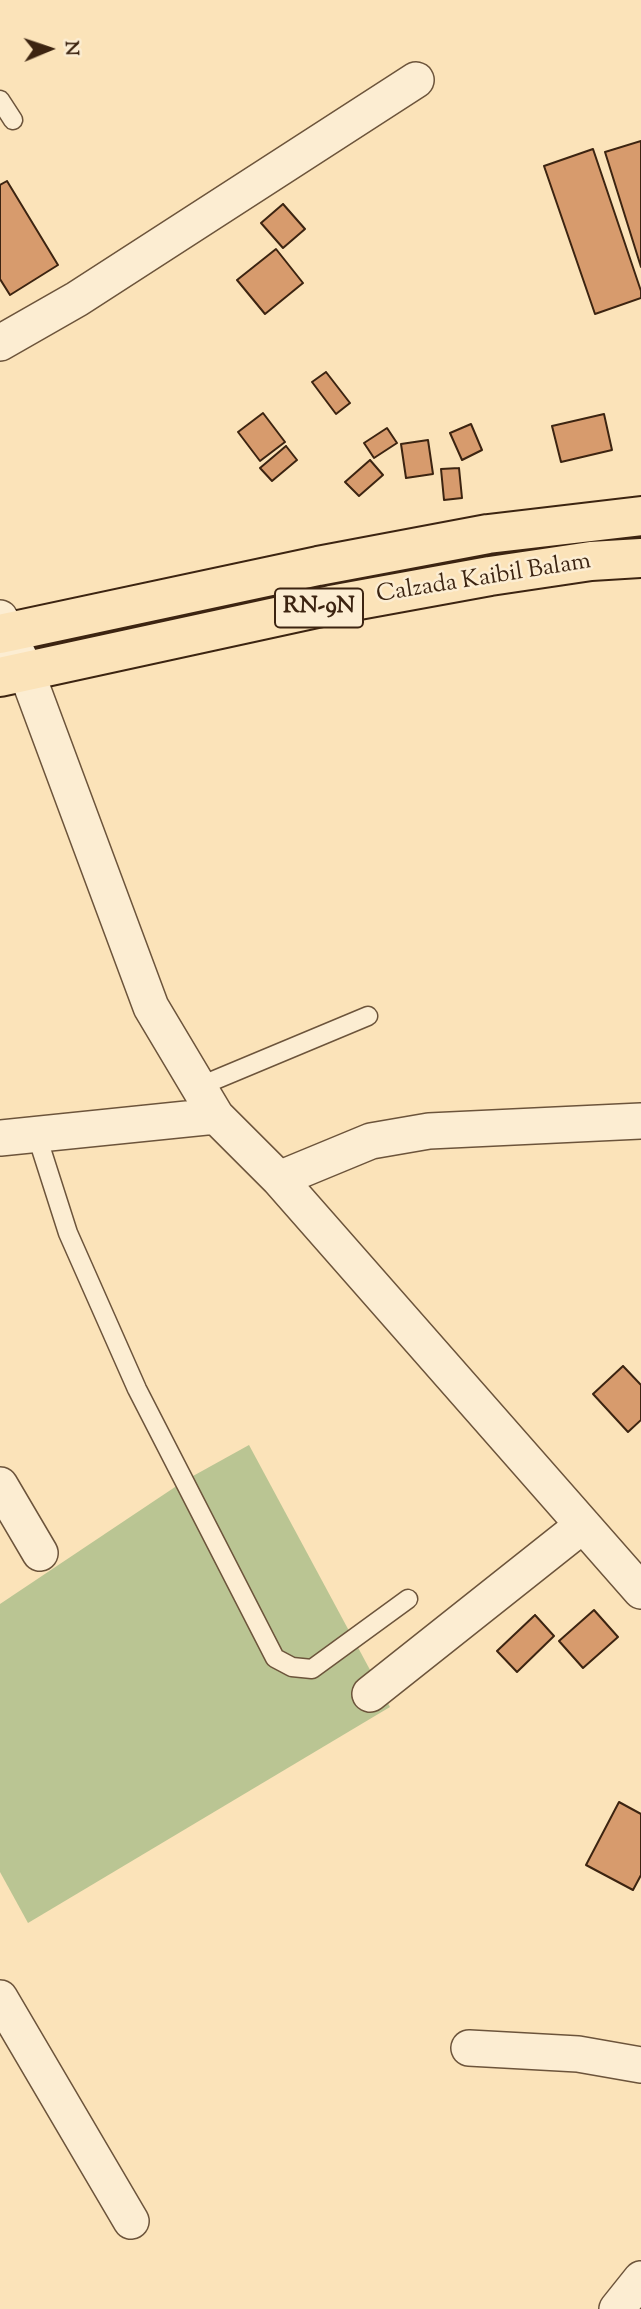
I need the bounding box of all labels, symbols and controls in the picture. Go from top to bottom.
north arrow [14,14,84,84]
text: N [57,40,84,56]
street label: Calzada Kaibil Balam [375,549,593,611]
road number: RN-9N [275,588,363,628]

